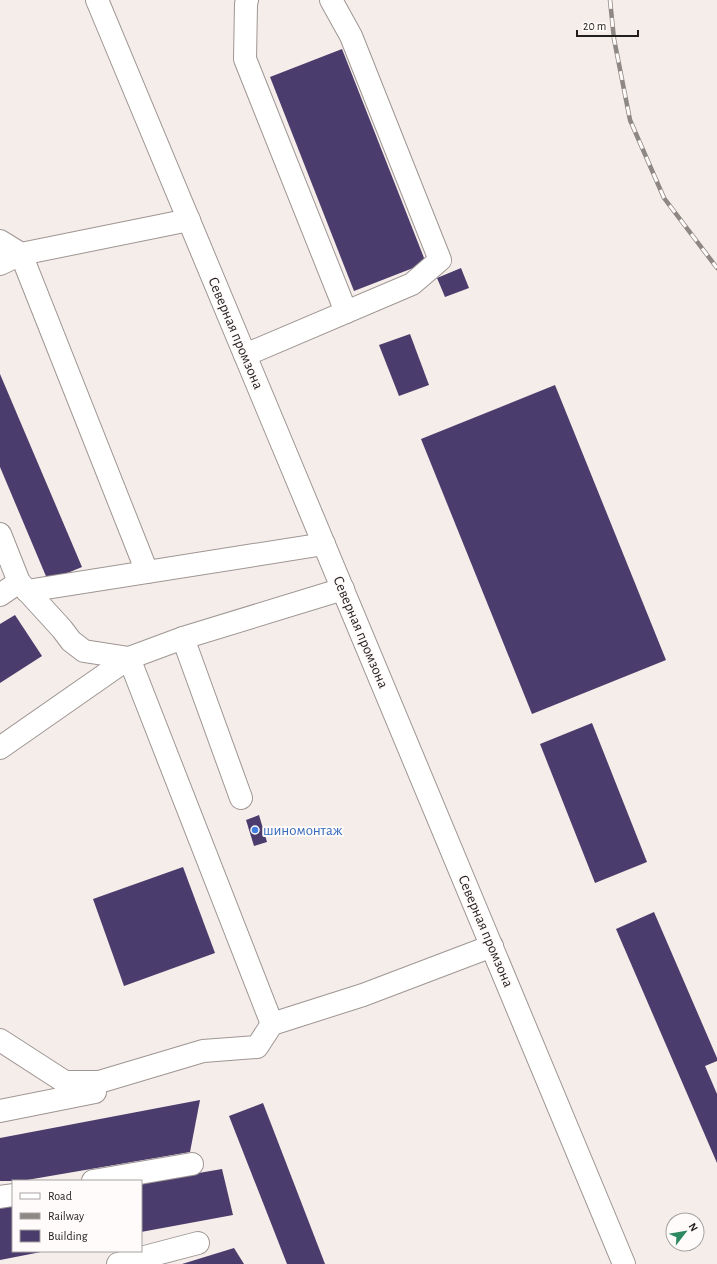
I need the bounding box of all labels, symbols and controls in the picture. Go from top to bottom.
scale bar [577,12,638,38]
text: 20 m [583,20,606,32]
street label: Северная промзона [205,275,266,392]
street label: Северная промзона [330,574,391,691]
place label: шиномонтаж [263,823,343,838]
marker: шиномонтаж [250,825,260,835]
street label: Северная промзона [455,873,516,990]
legend [12,1180,142,1252]
text: Road [48,1190,72,1202]
text: Railway [48,1210,84,1223]
north arrow [665,1212,705,1252]
text: N [686,1221,700,1233]
text: Building [48,1230,88,1242]

